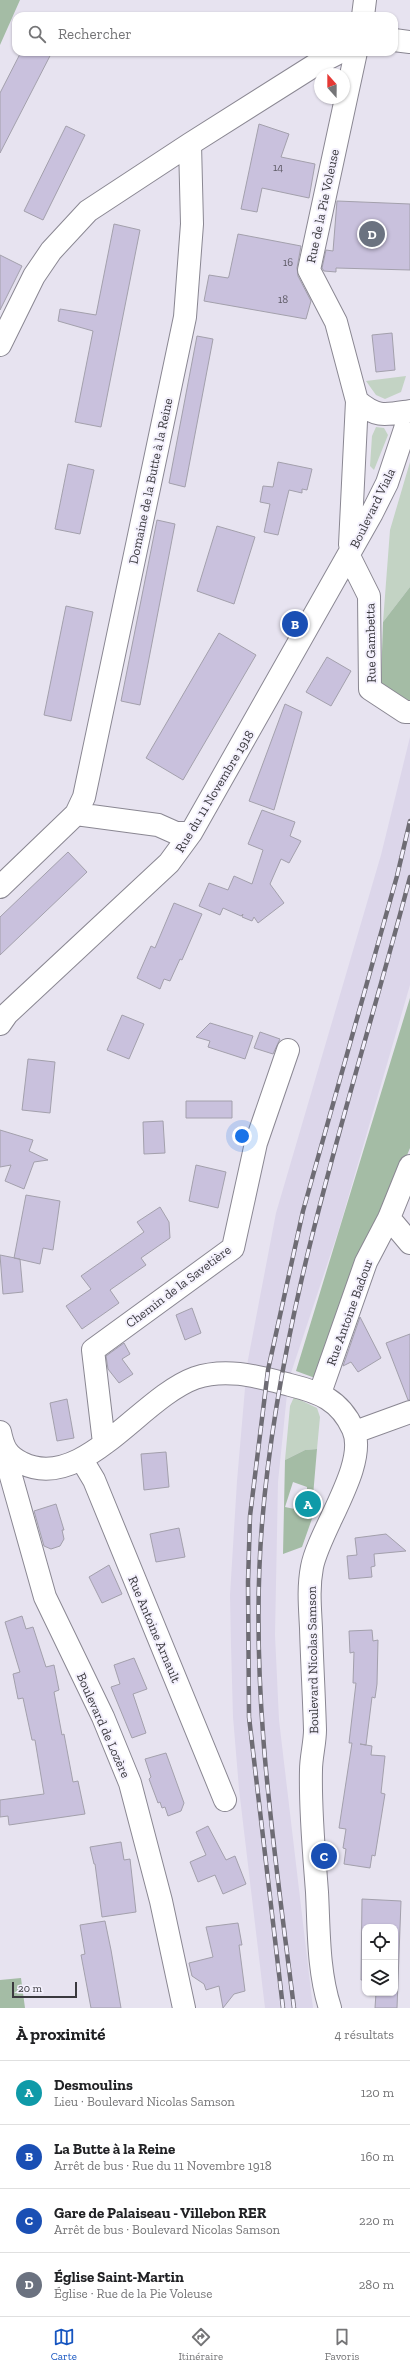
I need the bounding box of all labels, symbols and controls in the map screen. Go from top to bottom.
search box [12,12,398,56]
icon: search [26,23,48,45]
text: Rechercher [58,25,132,43]
north arrow [314,68,350,104]
street label: Rue de la Pie Voleuse [303,148,342,264]
house number: 14 [273,161,283,174]
pin: D [359,219,385,249]
house number: 16 [283,256,293,269]
house number: 18 [278,293,288,306]
street label: Domaine de la Butte à la Reine [126,397,175,565]
street label: Boulevard Viala [347,465,399,551]
street label: Rue Gambetta [362,602,379,683]
pin: B [282,609,308,639]
street label: Rue du 11 Novembre 1918 [172,728,257,855]
your location [232,1126,252,1146]
street label: Chemin de la Savetière [123,1242,234,1331]
street label: Rue Antoine Badour [323,1257,376,1367]
pin: A [295,1489,321,1519]
street label: Rue Antoine Arnault [125,1574,184,1685]
street label: Boulevard Nicolas Samson [304,1585,321,1734]
street label: Boulevard de Lozère [74,1670,133,1780]
pin: C [311,1841,337,1871]
map controls [362,1924,398,1996]
button: locate [362,1924,398,1960]
button: layers [362,1960,398,1996]
scale bar [12,1980,77,1999]
text: 20 m [18,1982,42,1995]
text: À proximité [16,2024,105,2044]
text: 4 résultats [334,2027,394,2042]
text: Desmoulins [54,2076,133,2094]
text: A [25,2085,33,2100]
text: 120 m [361,2085,394,2100]
text: Lieu · Boulevard Nicolas Samson [54,2094,235,2109]
text: La Butte à la Reine [54,2140,175,2158]
text: B [25,2149,33,2164]
text: 160 m [360,2149,394,2164]
text: Arrêt de bus · Rue du 11 Novembre 1918 [54,2158,272,2173]
text: Gare de Palaiseau - Villebon RER [54,2204,266,2222]
text: C [25,2213,33,2228]
text: 220 m [359,2213,394,2228]
text: Arrêt de bus · Boulevard Nicolas Samson [54,2222,280,2237]
text: Église Saint-Martin [54,2268,184,2286]
text: D [24,2277,34,2292]
text: 280 m [359,2277,394,2292]
text: Église · Rue de la Pie Voleuse [54,2286,212,2301]
tab: Carte [51,2326,77,2363]
tab: Itinéraire [178,2326,223,2363]
tab: Favoris [325,2326,359,2363]

